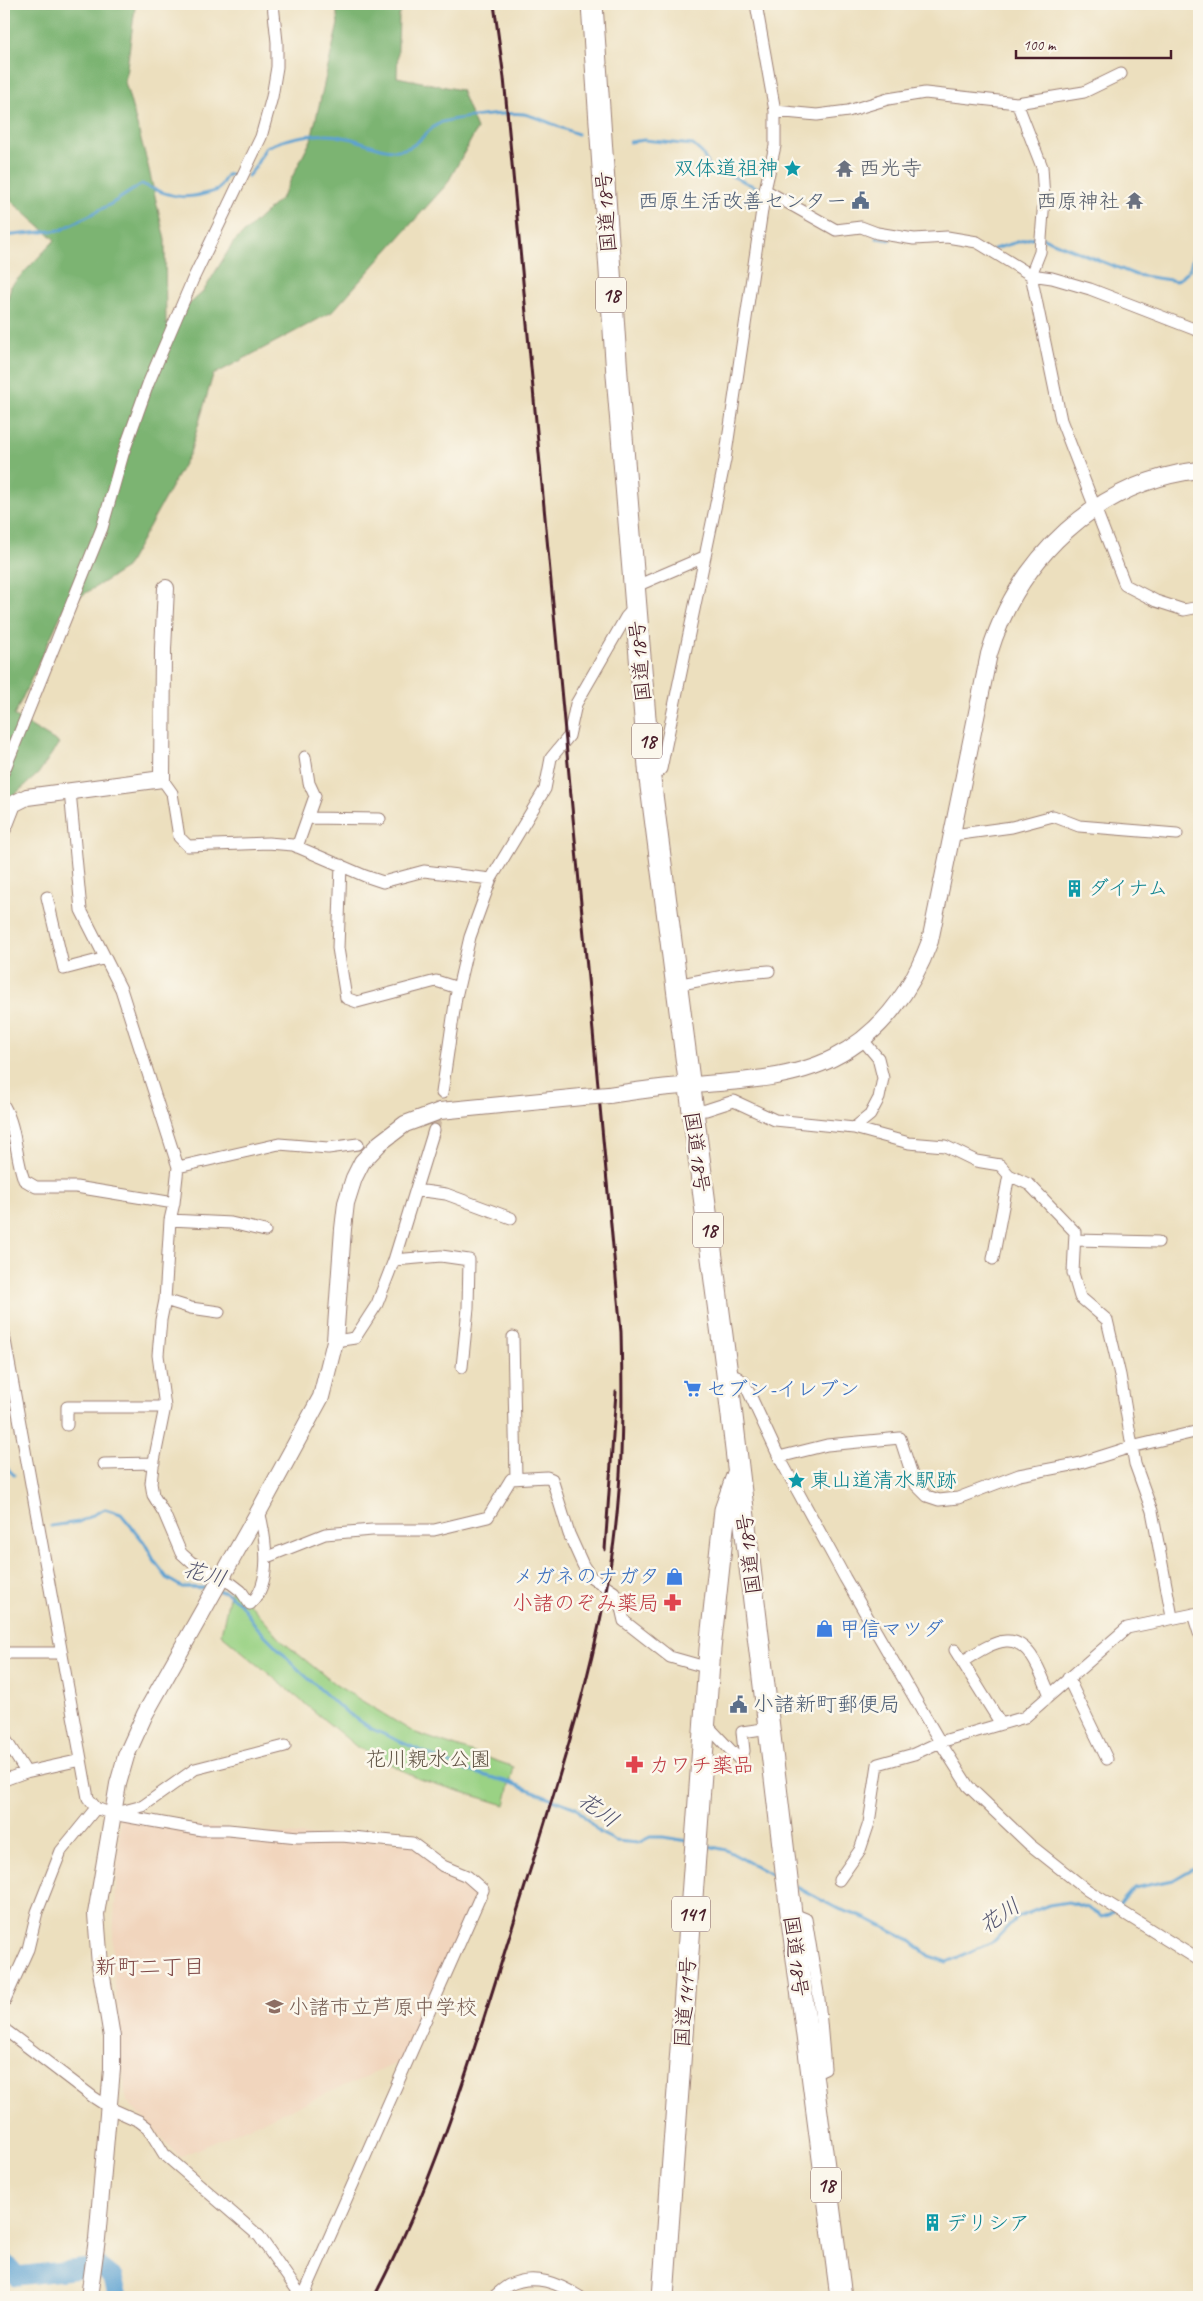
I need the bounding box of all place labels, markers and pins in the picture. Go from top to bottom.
place label: 双体道祖神 [674,155,779,181]
place label: 西光寺 [859,155,922,181]
place icon: 双体道祖神 [783,158,803,178]
temple icon: 西光寺 [835,158,855,178]
place label: 西原生活改善センター [638,188,847,214]
place label: 西原神社 [1036,188,1120,214]
public building icon: 西原生活改善センター [851,191,871,211]
temple icon: 西原神社 [1124,191,1144,211]
place label: ダイナム [1088,875,1168,901]
building icon: ダイナム [1064,878,1084,898]
place label: セブン-イレブン [706,1376,860,1402]
supermarket icon: セブン-イレブン [682,1379,702,1399]
place label: 東山道清水駅跡 [810,1467,957,1493]
place icon: 東山道清水駅跡 [786,1470,806,1490]
place label: メガネのナガタ [513,1563,660,1589]
shop icon: メガネのナガタ [664,1566,684,1586]
place label: 小諸のぞみ薬局 [512,1590,659,1616]
pharmacy icon: 小諸のぞみ薬局 [663,1593,683,1613]
place label: 甲信マツダ [839,1616,944,1642]
shop icon: 甲信マツダ [815,1619,835,1639]
place label: 小諸新町郵便局 [753,1691,900,1717]
public building icon: 小諸新町郵便局 [729,1694,749,1714]
place label: カワチ薬品 [649,1752,754,1778]
pharmacy icon: カワチ薬品 [625,1755,645,1775]
place label: 小諸市立芦原中学校 [288,1994,477,2020]
school or university icon: 小諸市立芦原中学校 [264,1997,284,2017]
place label: デリシア [946,2210,1030,2236]
building icon: デリシア [922,2213,942,2233]

